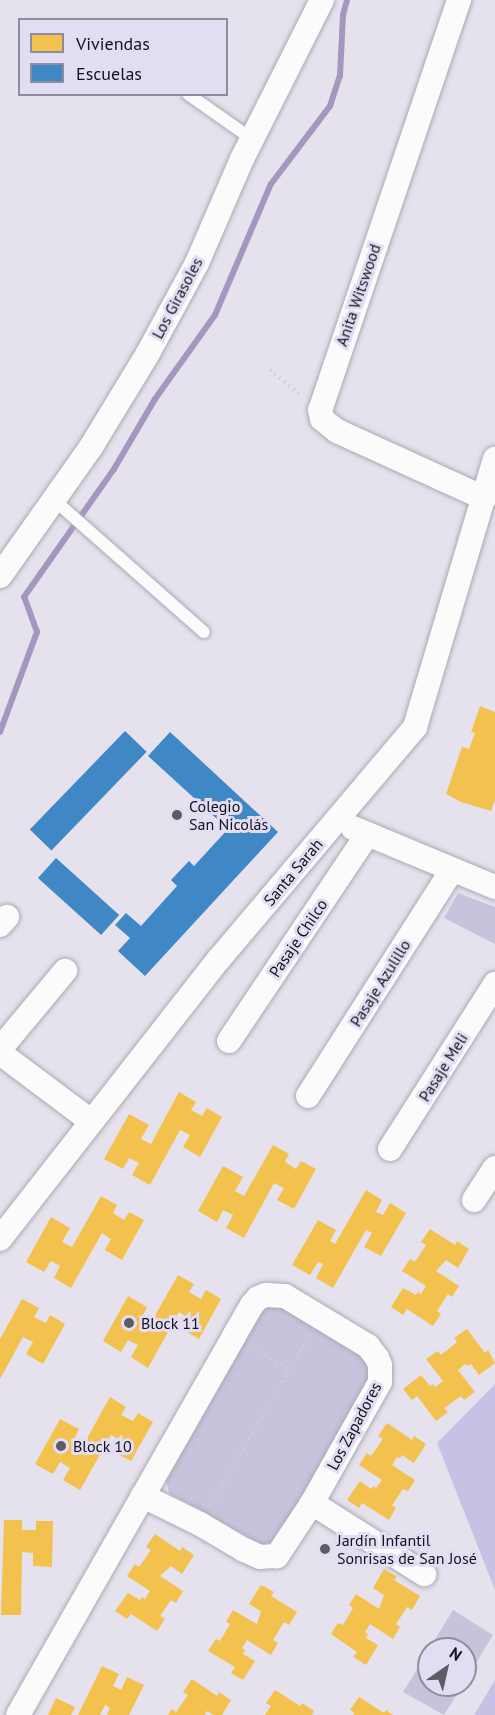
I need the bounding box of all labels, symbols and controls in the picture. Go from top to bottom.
legend [18,18,228,96]
text: Viviendas [76,32,150,55]
text: Escuelas [76,62,142,85]
street label: Anita Witswood [331,241,385,349]
street label: Los Girasoles [148,254,206,342]
place label: Colegio San Nicolás [189,796,268,834]
marker: Colegio San Nicolás [170,808,184,822]
street label: Santa Sarah [259,835,327,909]
street label: Pasaje Chilco [265,895,331,981]
street label: Pasaje Azulillo [346,936,414,1030]
street label: Pasaje Meli [414,1029,472,1105]
place label: Block 11 [141,1313,200,1333]
marker: Block 11 [122,1316,136,1330]
street label: Los Zapadores [323,1379,385,1473]
place label: Block 10 [73,1436,132,1456]
marker: Block 10 [54,1439,68,1453]
place label: Jardín Infantil Sonrisas de San José [337,1530,477,1568]
marker: Jardín Infantil Sonrisas de San José [318,1542,332,1556]
north arrow [417,1637,477,1697]
text: N [446,1643,466,1665]

